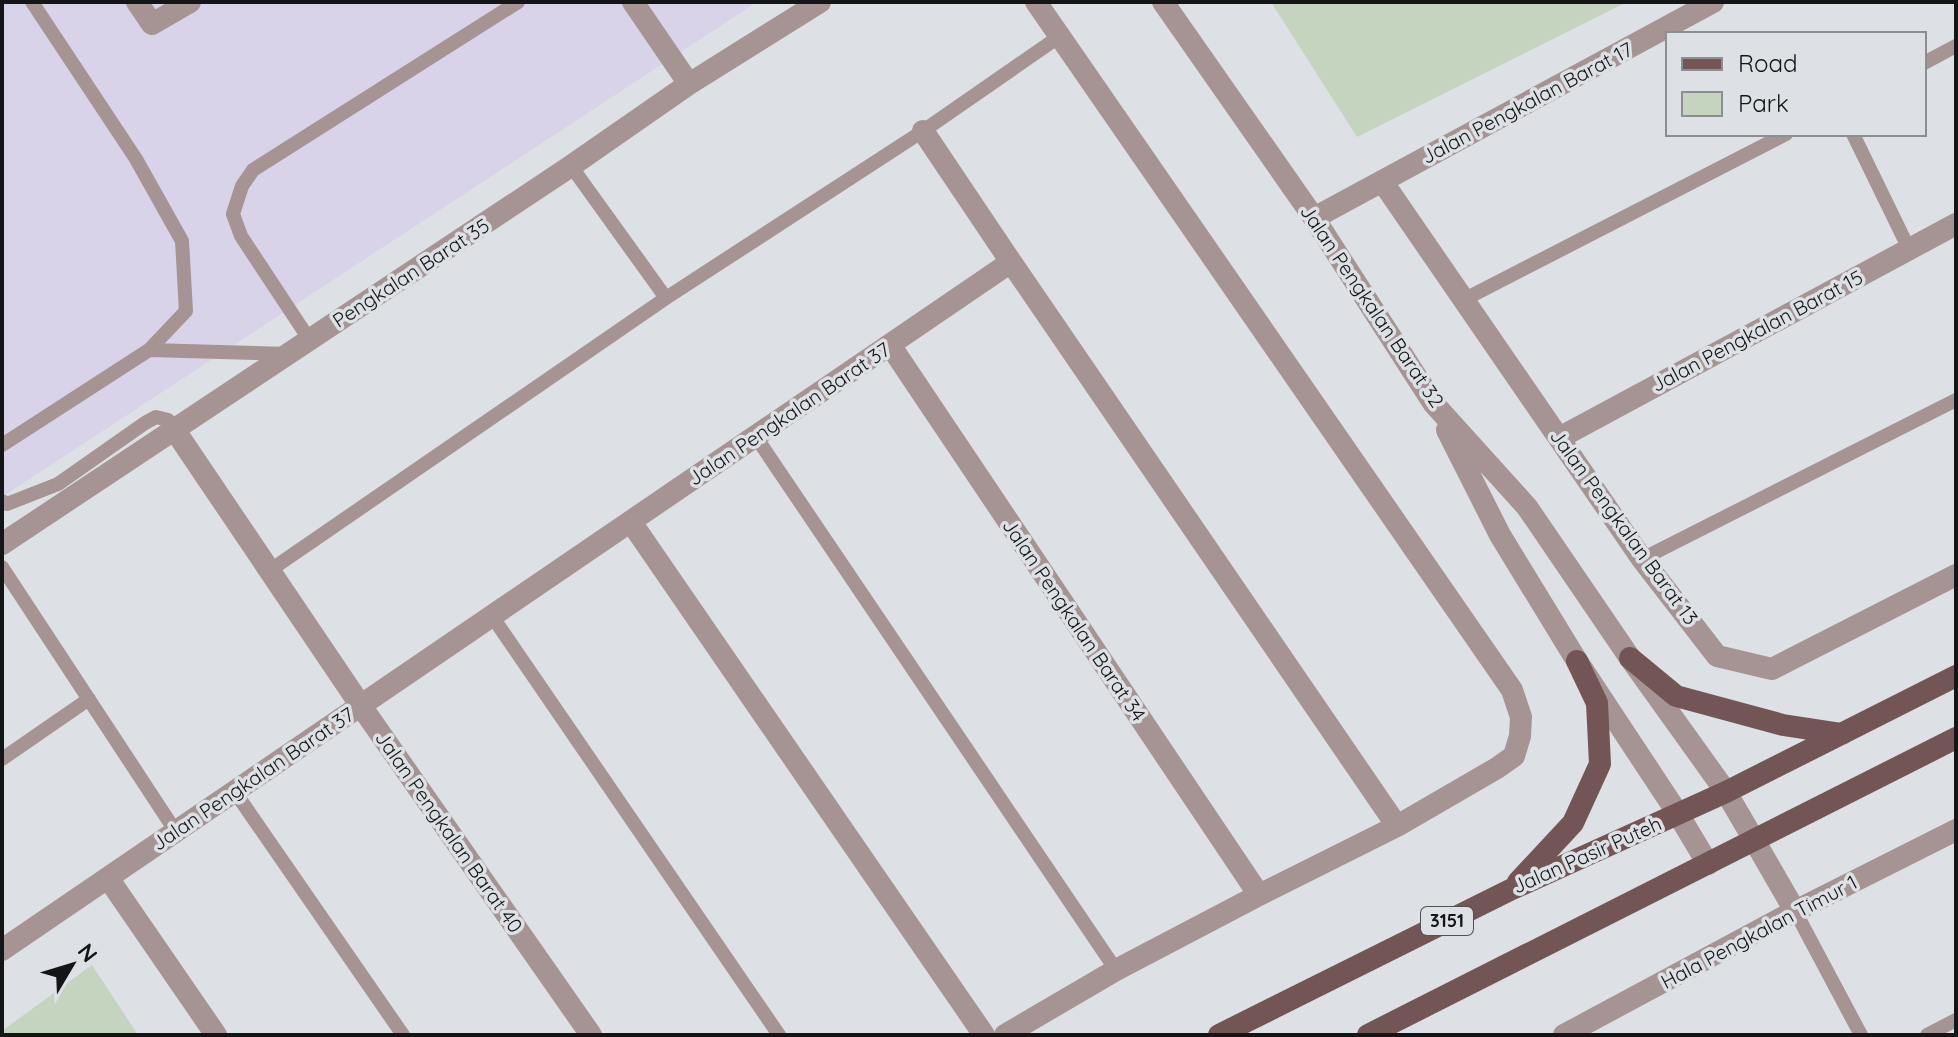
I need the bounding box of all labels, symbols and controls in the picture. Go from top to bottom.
legend [1666,32,1926,136]
street label: Jalan Pengkalan Barat 17 [1417,36,1637,169]
text: Road [1738,48,1798,78]
text: Park [1738,88,1789,118]
street label: Jalan Pengkalan Barat 32 [1295,200,1450,412]
street label: Pengkalan Barat 35 [328,213,494,333]
street label: Jalan Pengkalan Barat 15 [1647,264,1867,397]
street label: Jalan Pengkalan Barat 37 [683,337,895,491]
street label: Jalan Pengkalan Barat 13 [1545,424,1704,629]
street label: Jalan Pengkalan Barat 34 [997,514,1152,726]
street label: Jalan Pengkalan Barat 37 [147,702,359,856]
street label: Jalan Pengkalan Barat 40 [370,726,529,937]
street label: Jalan Pasir Puteh [1508,810,1665,899]
street label: Hala Pengkalan Timur 1 [1656,869,1861,994]
road number: 3151 [1421,907,1473,935]
north arrow [32,925,112,1005]
text: N [72,938,104,968]

